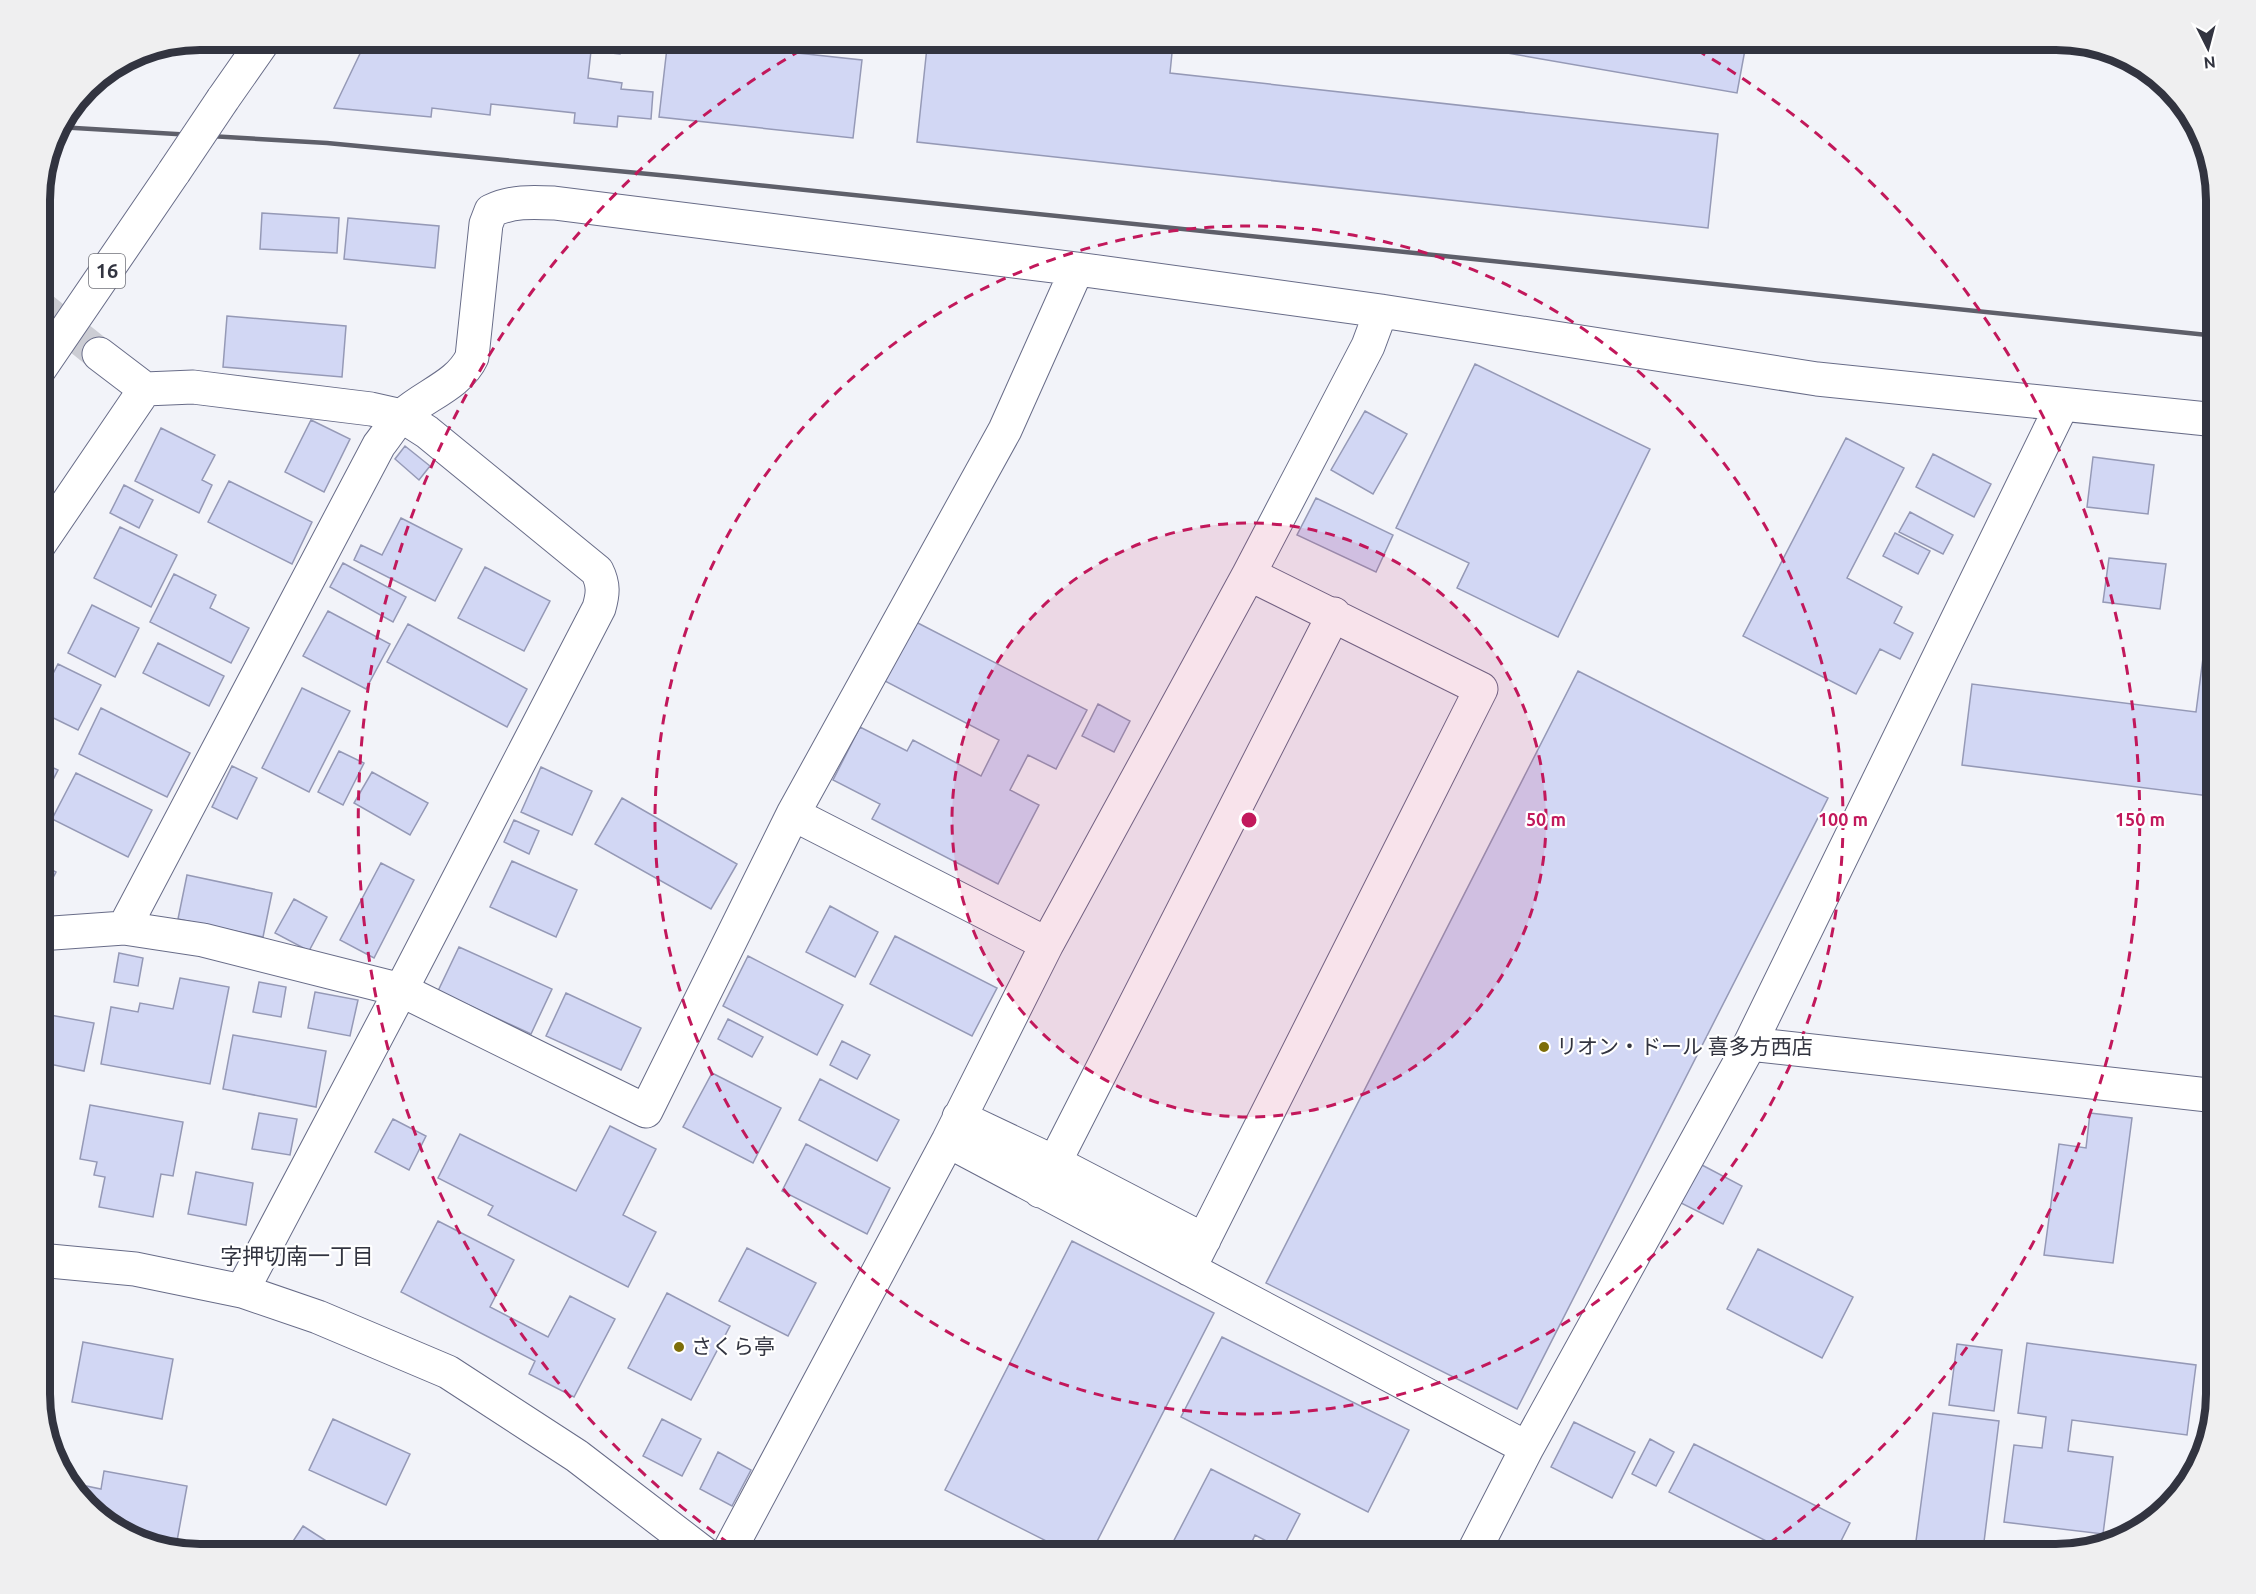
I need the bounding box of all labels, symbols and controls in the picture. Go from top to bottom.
north arrow [2178,18,2238,78]
text: N [2203,53,2216,72]
road number: 16 [89,254,125,288]
text: 50 m [1526,809,1566,829]
text: 100 m [1818,809,1868,829]
text: 150 m [2115,809,2165,829]
centre of rings [1239,810,1259,830]
place label: リオン・ドール 喜多方西店 [1556,1034,1813,1058]
marker: リオン・ドール 喜多方西店 [1537,1040,1551,1054]
district label: 字押切南一丁目 [220,1243,374,1268]
place label: さくら亭 [691,1334,775,1358]
marker: さくら亭 [672,1340,686,1354]

